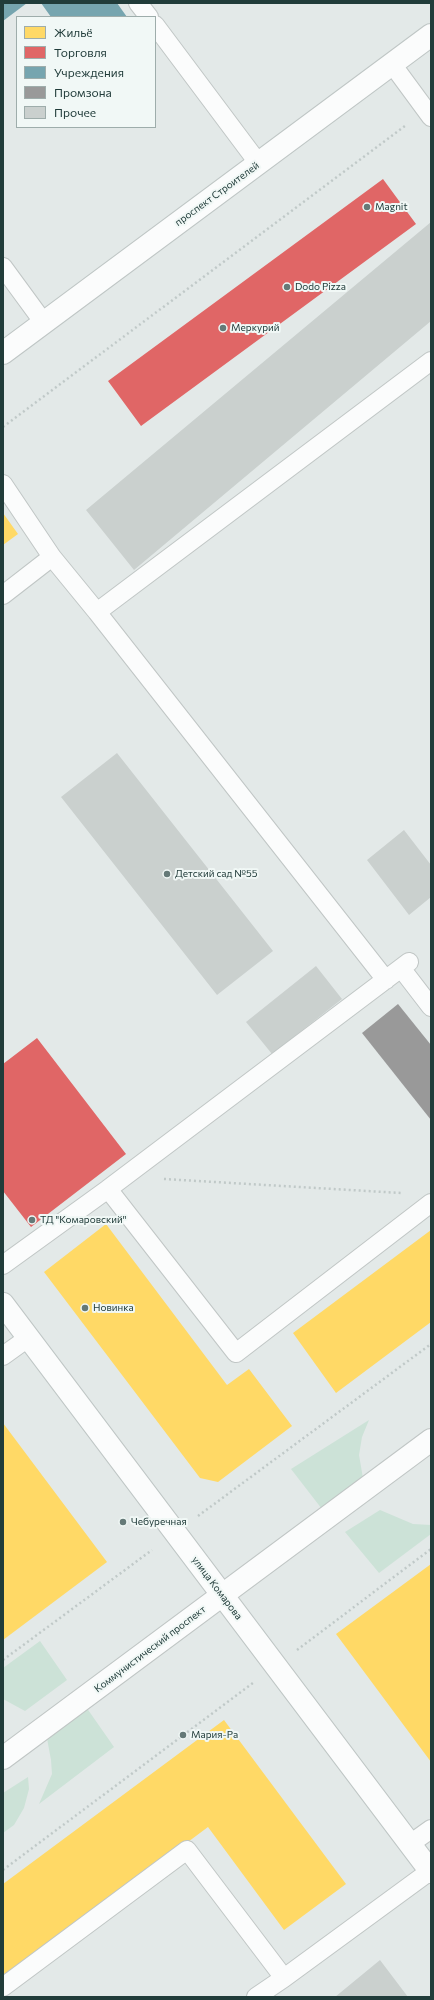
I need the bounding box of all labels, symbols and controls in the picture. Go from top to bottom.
legend [16,16,156,128]
text: Жильё [54,25,93,39]
text: Торговля [54,45,107,59]
text: Учреждения [54,65,124,79]
text: Промзона [54,85,112,99]
text: Прочее [54,105,96,119]
street label: проспект Строителей [173,159,261,229]
place label: Magnit [375,201,408,213]
marker: Magnit [362,202,372,212]
place label: Dodo Pizza [295,281,346,293]
marker: Dodo Pizza [282,282,292,292]
place label: Меркурий [231,322,280,334]
marker: Меркурий [218,323,228,333]
place label: Детский сад №55 [175,868,258,880]
marker: Детский сад №55 [162,869,172,879]
place label: ТД "Комаровский" [40,1214,126,1226]
marker: ТД "Комаровский" [27,1215,37,1225]
place label: Новинка [93,1302,134,1314]
marker: Новинка [80,1303,90,1313]
place label: Чебуречная [131,1516,187,1528]
marker: Чебуречная [118,1517,128,1527]
street label: улица Комарова [189,1554,245,1622]
street label: Коммунистический проспект [92,1603,208,1695]
place label: Мария-Ра [191,1729,238,1741]
marker: Мария-Ра [178,1730,188,1740]

